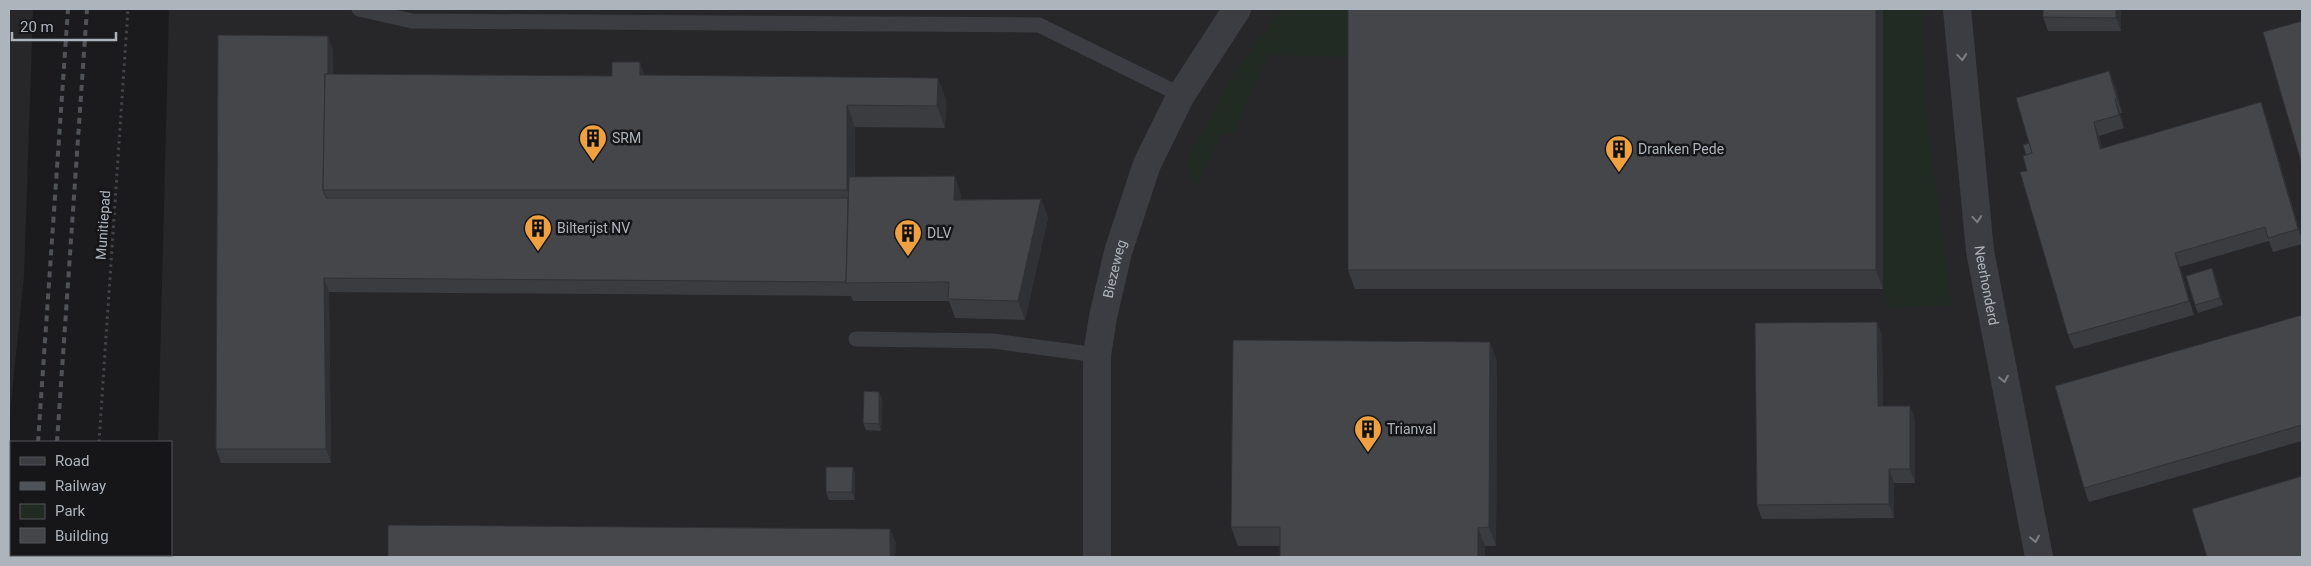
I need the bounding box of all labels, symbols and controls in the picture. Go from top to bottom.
scale bar [12,10,116,42]
text: 20 m [20,18,54,36]
one-way arrow [1956,54,1967,62]
building icon: SRM [578,123,608,162]
place label: SRM [612,130,641,146]
building icon: Dranken Pede [1604,134,1634,173]
place label: Dranken Pede [1638,141,1724,157]
street label: Munitiepad [93,190,113,260]
building icon: Bilterijst NV [523,213,553,252]
one-way arrow [1971,215,1982,223]
building icon: DLV [893,218,923,257]
place label: Bilterijst NV [557,220,630,236]
place label: DLV [927,225,952,241]
street label: Biezeweg [1100,237,1130,300]
street label: Neerhonderd [1972,245,2002,327]
one-way arrow [1999,375,2009,383]
building icon: Trianval [1353,414,1383,453]
place label: Trianval [1387,421,1436,437]
legend [10,441,172,556]
text: Road [55,452,89,470]
text: Railway [55,477,106,495]
text: Park [55,502,86,520]
text: Building [55,527,109,545]
one-way arrow [2029,534,2040,543]

